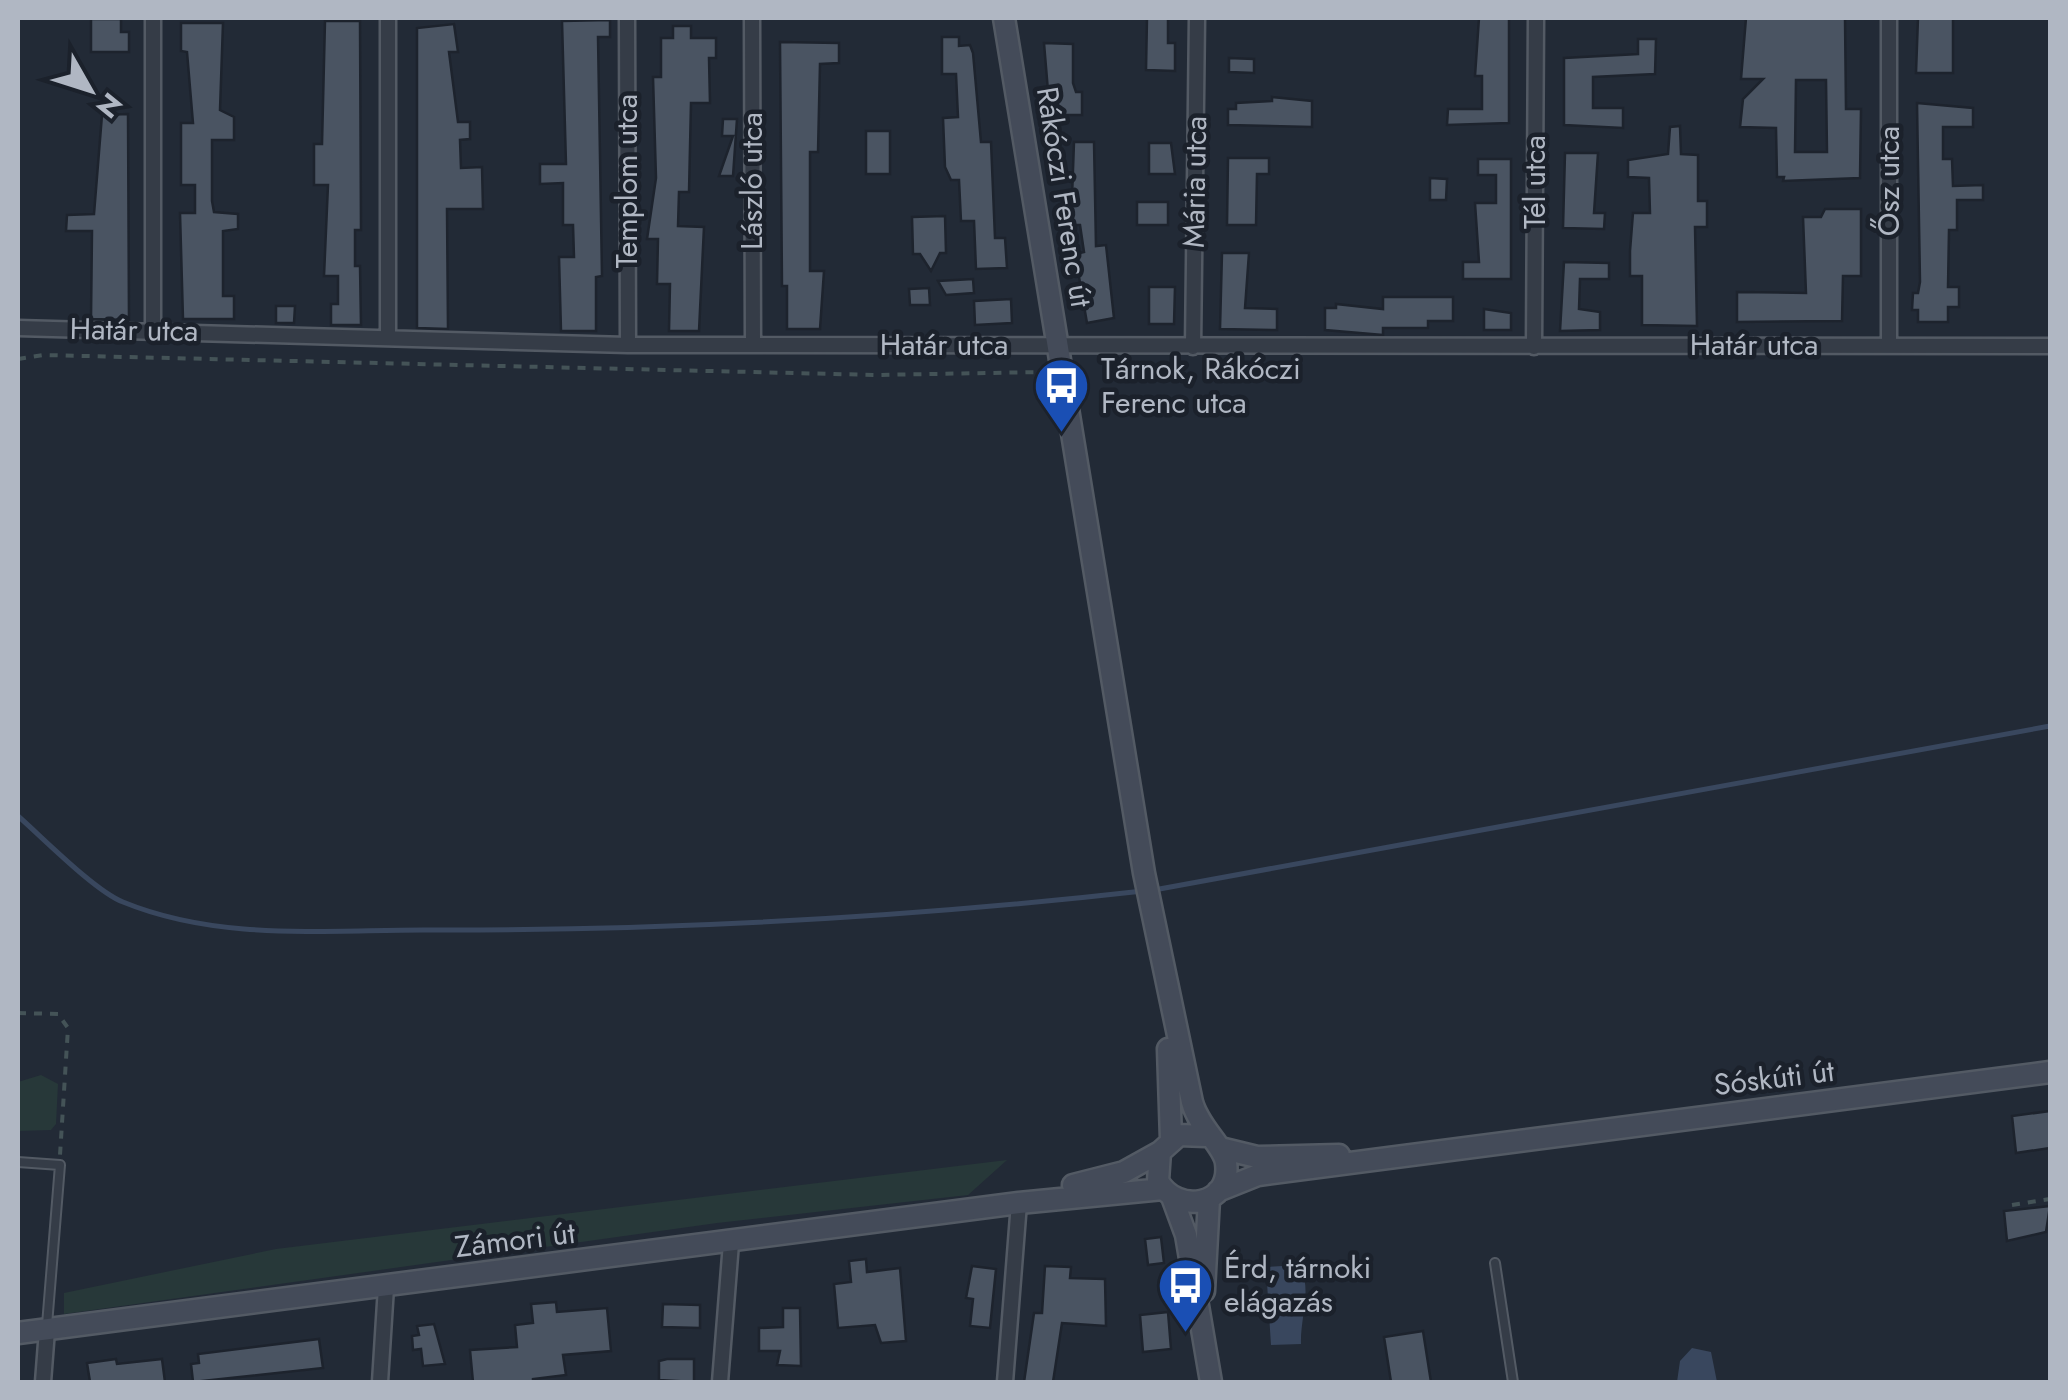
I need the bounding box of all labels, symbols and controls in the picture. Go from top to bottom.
north arrow [40,40,140,140]
text: N [86,84,132,127]
street label: Rákóczi Ferenc út [1026,84,1103,311]
street label: Templom utca [605,94,648,268]
street label: László utca [730,112,773,250]
street label: Mária utca [1172,116,1217,248]
street label: Ősz utca [1867,126,1910,236]
street label: Tél utca [1513,135,1556,229]
street label: Határ utca [69,307,199,352]
street label: Határ utca [880,323,1008,366]
street label: Határ utca [1690,323,1818,366]
place label: Tárnok, Rákóczi Ferenc utca [1101,347,1301,424]
bus stop icon: Tárnok, Rákóczi Ferenc utca [1032,356,1092,435]
street label: Sóskúti út [1711,1049,1837,1106]
street label: Zámori út [452,1211,578,1268]
place label: Érd, tárnoki elágazás [1224,1246,1371,1323]
bus stop icon: Érd, tárnoki elágazás [1155,1255,1215,1334]

